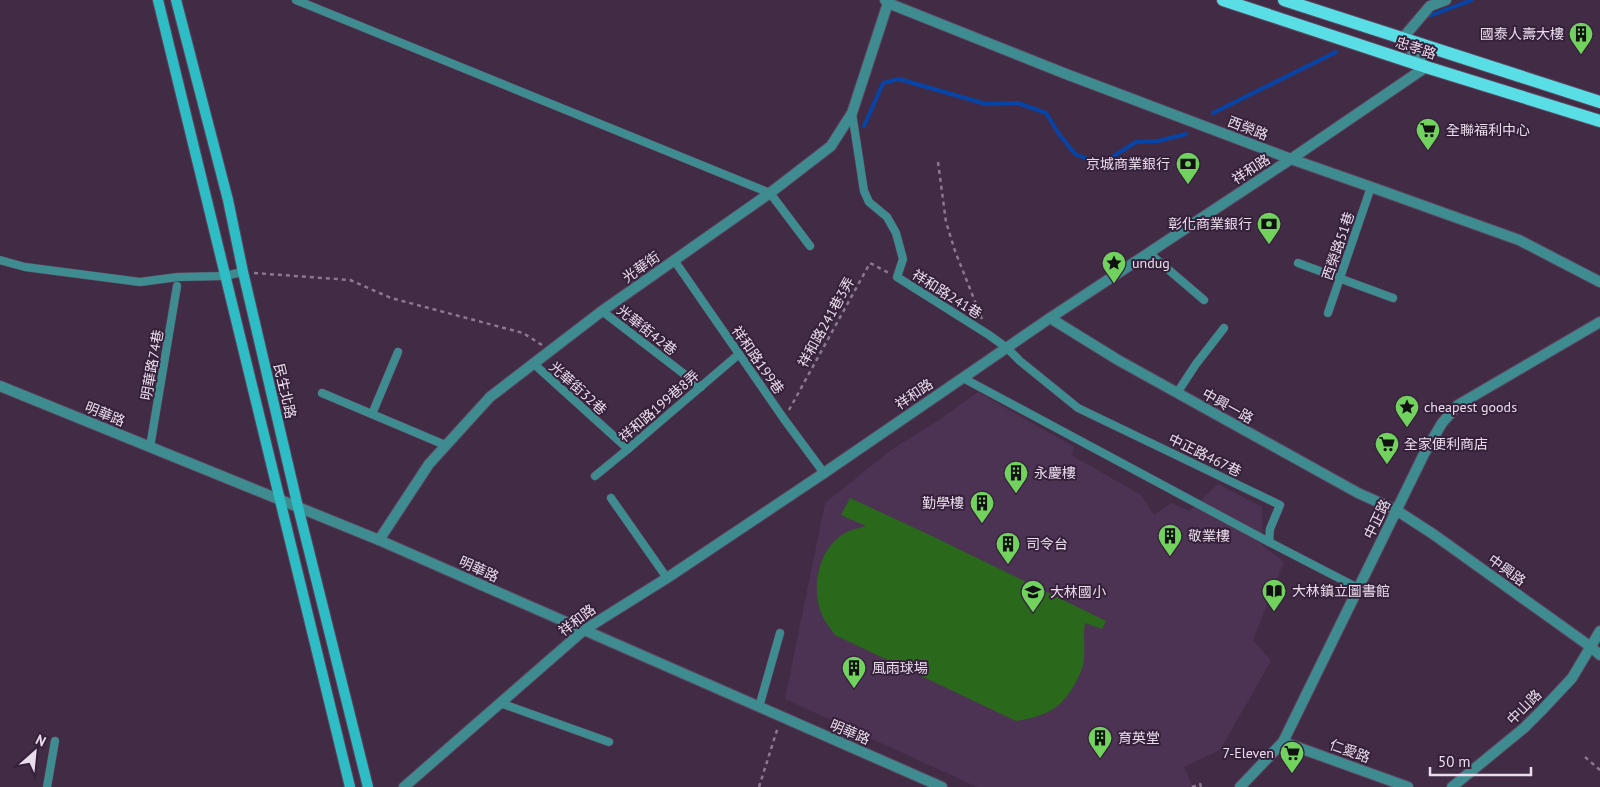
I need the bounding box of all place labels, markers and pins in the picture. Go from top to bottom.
building icon: 國泰人壽大樓 [1568,21,1594,55]
place label: 國泰人壽大樓 [1480,25,1564,43]
supermarket icon: 全聯福利中心 [1415,117,1441,151]
place label: 全聯福利中心 [1446,121,1530,139]
bank icon: 京城商業銀行 [1175,151,1201,185]
place label: 京城商業銀行 [1086,155,1170,173]
bank icon: 彰化商業銀行 [1256,211,1282,245]
place label: 彰化商業銀行 [1168,215,1252,233]
place icon: undug [1101,250,1127,284]
place label: undug [1132,254,1170,272]
place icon: cheapest goods [1394,394,1420,428]
place label: cheapest goods [1424,398,1517,416]
supermarket icon: 全家便利商店 [1374,431,1400,465]
place label: 全家便利商店 [1404,435,1488,453]
building icon: 永慶樓 [1003,460,1029,494]
place label: 永慶樓 [1034,464,1076,482]
building icon: 勤學樓 [969,490,995,524]
place label: 勤學樓 [922,494,964,512]
building icon: 敬業樓 [1157,523,1183,557]
place label: 敬業樓 [1188,527,1230,545]
building icon: 司令台 [995,531,1021,565]
place label: 司令台 [1026,535,1068,553]
library icon: 大林鎮立圖書館 [1261,578,1287,612]
school or university icon: 大林國小 [1020,579,1046,613]
place label: 大林鎮立圖書館 [1292,582,1390,600]
place label: 大林國小 [1050,583,1106,601]
building icon: 風雨球場 [841,655,867,689]
place label: 風雨球場 [872,659,928,677]
building icon: 育英堂 [1087,725,1113,759]
place label: 育英堂 [1118,729,1160,747]
supermarket icon: 7-Eleven [1279,740,1305,774]
place label: 7-Eleven [1222,744,1274,762]

